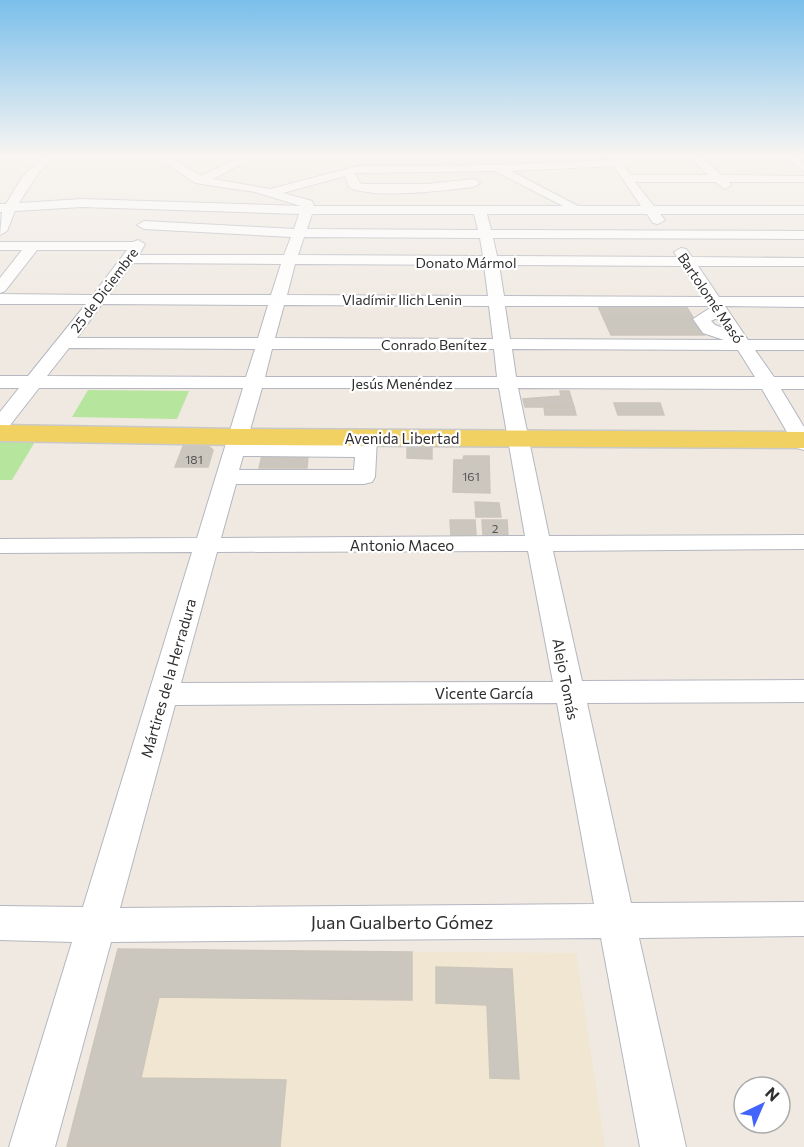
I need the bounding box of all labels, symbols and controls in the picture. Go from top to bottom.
street label: 25 de Diciembre [67,244,141,336]
street label: Bartolomé Masó [674,250,748,346]
street label: Donato Mármol [416,254,516,271]
street label: Vladímir Ilich Lenin [342,291,462,308]
street label: Conrado Benítez [381,336,487,353]
street label: Jesús Menéndez [351,375,453,392]
street label: Avenida Libertad [345,429,459,447]
house number: 181 [185,452,203,466]
house number: 161 [462,469,480,483]
house number: 2 [492,521,499,535]
street label: Antonio Maceo [350,536,454,554]
street label: Mártires de la Herradura [137,596,199,760]
street label: Alejo Tomás [549,637,583,722]
street label: Vicente García [435,684,533,702]
street label: Juan Gualberto Gómez [311,911,493,933]
north arrow [732,1075,792,1135]
text: N [762,1083,784,1105]

